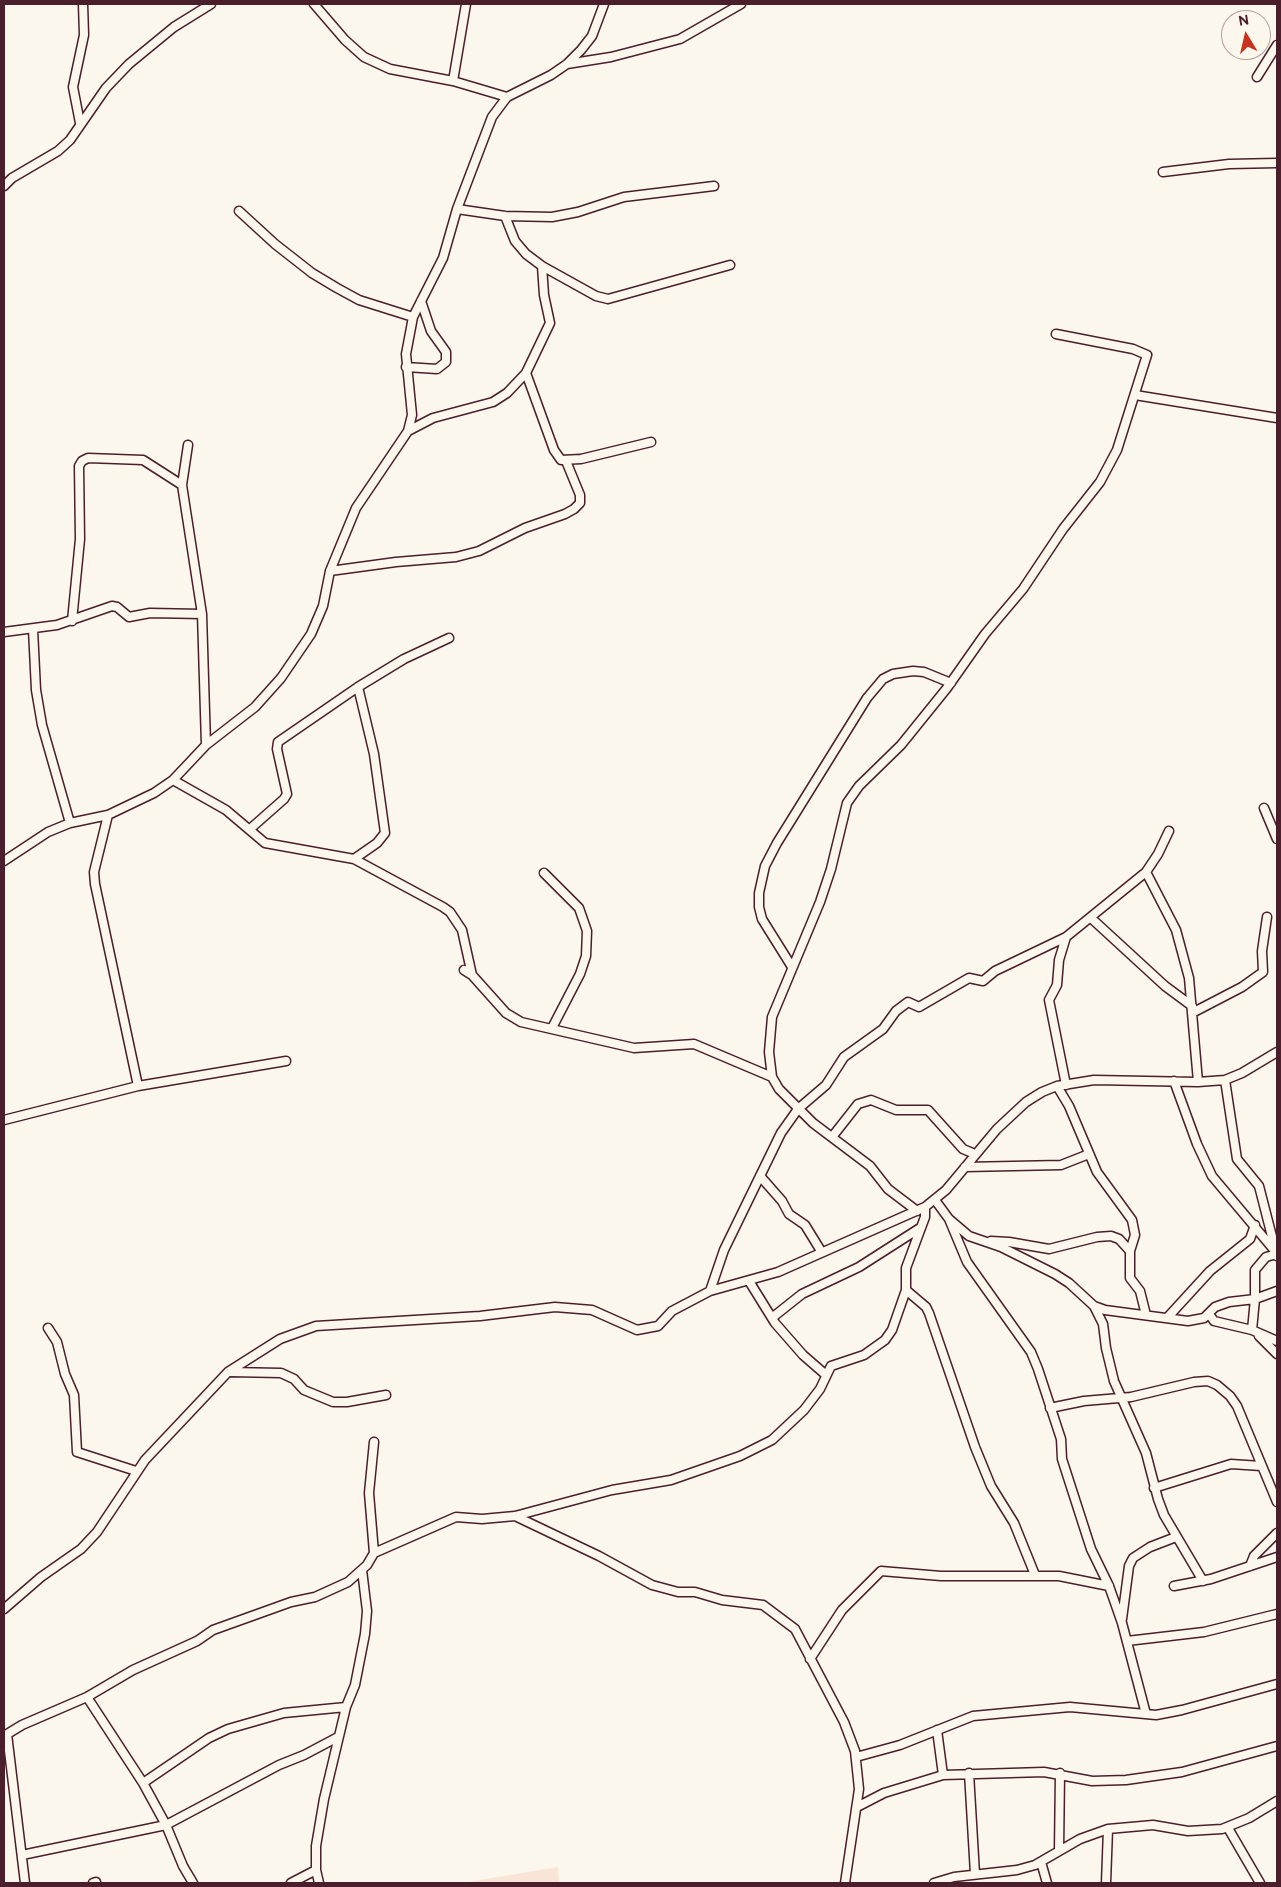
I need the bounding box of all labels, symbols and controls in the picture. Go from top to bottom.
north arrow [1221,10,1271,60]
text: N [1237,11,1250,30]

